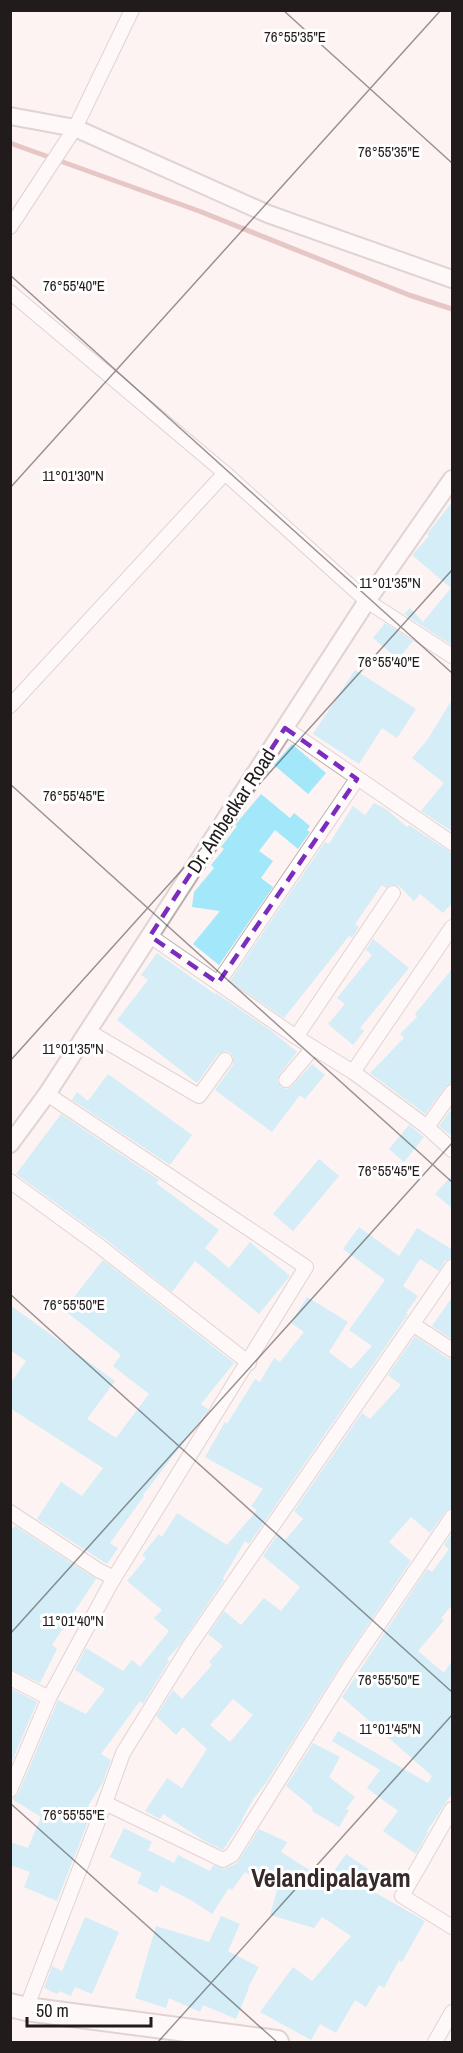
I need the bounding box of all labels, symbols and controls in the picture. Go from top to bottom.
text: 76°55'35"E [264,26,326,47]
text: 76°55'35"E [358,141,420,162]
text: 76°55'40"E [43,275,105,296]
text: 11°01'30"N [42,465,104,486]
text: 11°01'35"N [359,572,421,593]
text: 76°55'40"E [358,651,420,672]
street label: Dr. Ambedkar Road [180,743,281,878]
text: 76°55'45"E [43,785,105,806]
text: 11°01'35"N [42,1038,104,1059]
text: 76°55'45"E [358,1160,420,1181]
text: 76°55'50"E [43,1294,105,1315]
text: 11°01'40"N [42,1610,104,1631]
text: 76°55'50"E [358,1669,420,1690]
text: 11°01'45"N [359,1718,421,1739]
text: 76°55'55"E [43,1804,105,1825]
district label: Velandipalayam [251,1860,411,1895]
scale bar [27,1990,152,2028]
text: 50 m [36,1998,69,2023]

